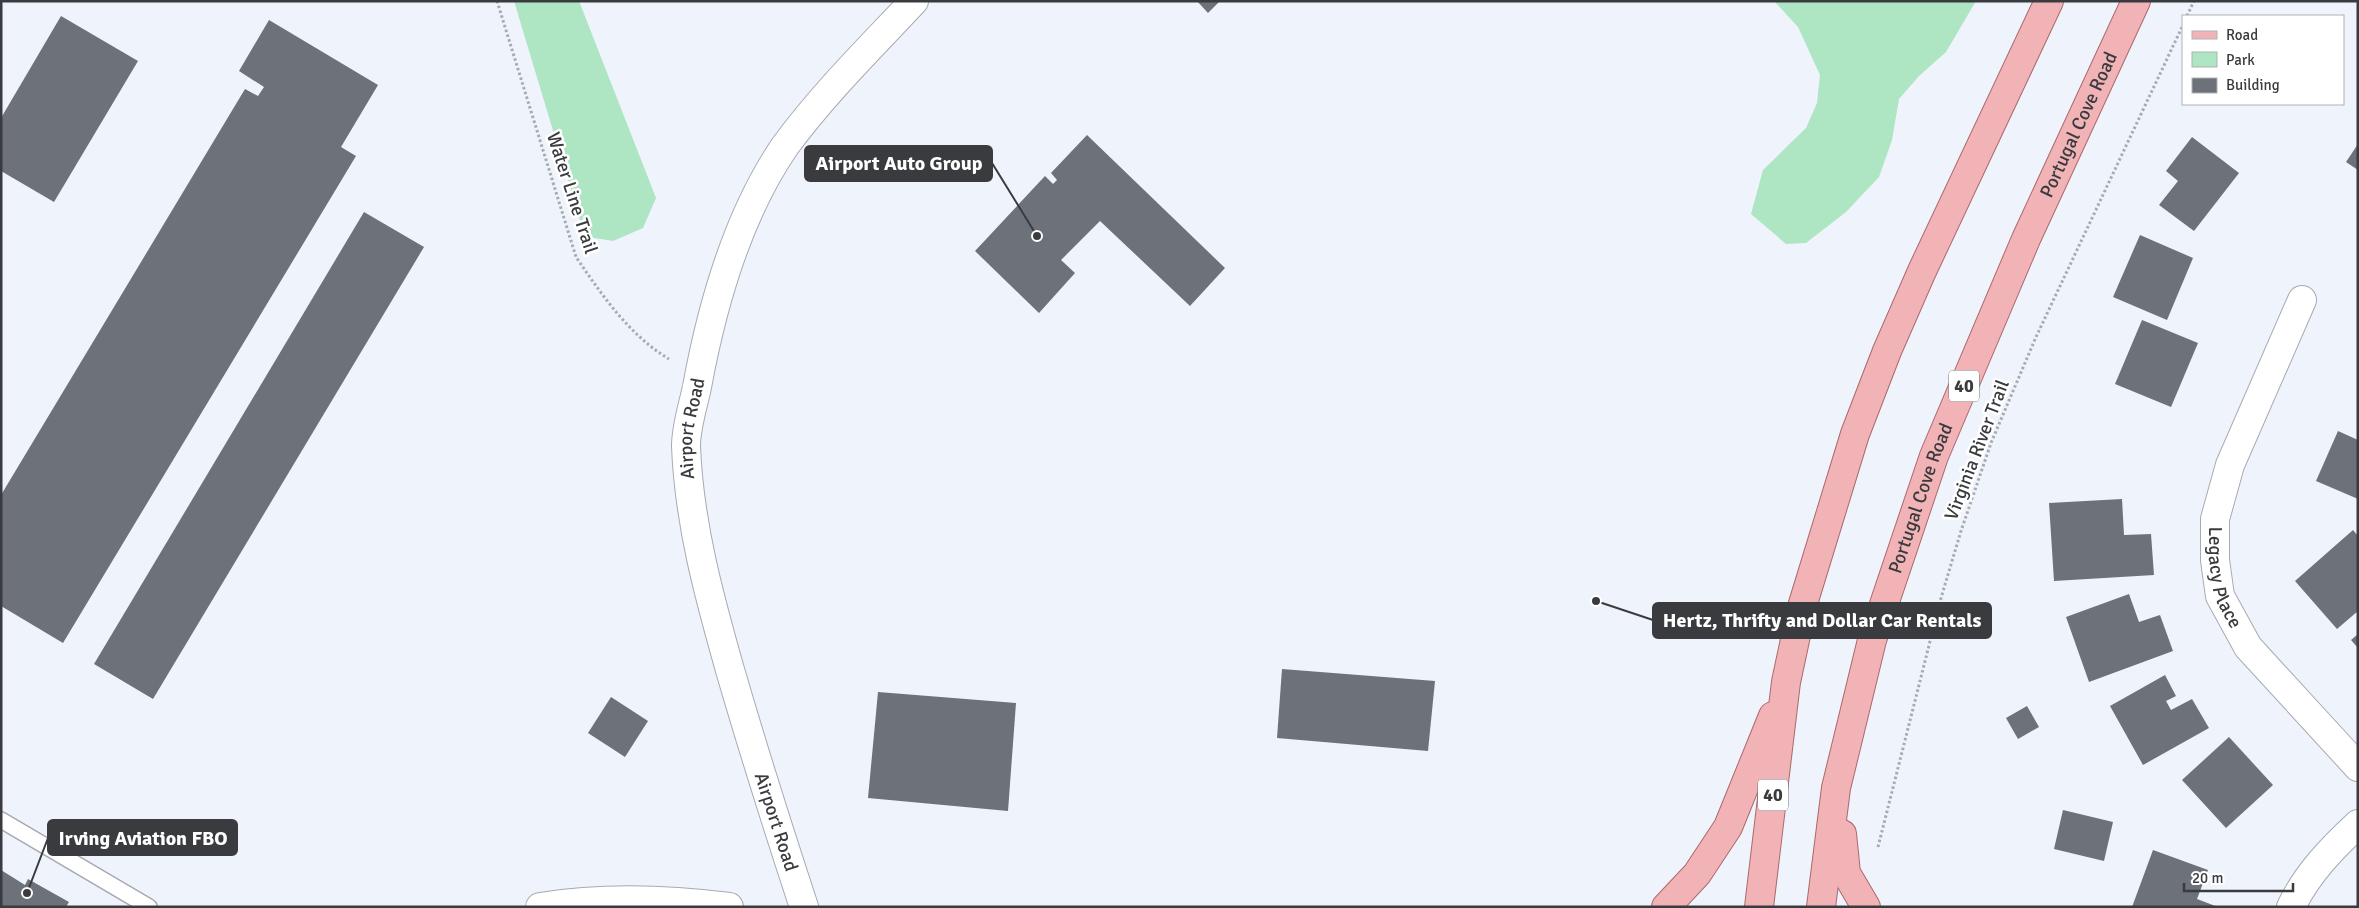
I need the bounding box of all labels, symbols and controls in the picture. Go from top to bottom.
legend [2182,15,2344,105]
text: Road [2226,26,2258,44]
street label: Portugal Cove Road [2035,48,2123,201]
text: Park [2226,51,2255,69]
text: Building [2226,76,2280,94]
street label: Water Line Trail [541,129,603,257]
callout: Airport Auto Group [805,146,992,181]
text: Airport Auto Group [816,151,983,176]
road number: 40 [1949,371,1979,402]
street label: Airport Road [674,376,710,480]
street label: Virginia River Trail [1939,376,2015,524]
street label: Portugal Cove Road [1883,420,1959,577]
street label: Legacy Place [2202,526,2247,633]
callout: Hertz, Thrifty and Dollar Car Rentals [1653,603,1991,638]
text: Hertz, Thrifty and Dollar Car Rentals [1663,608,1981,633]
street label: Airport Road [749,770,803,874]
road number: 40 [1758,780,1788,810]
callout: Irving Aviation FBO [48,820,237,855]
text: Irving Aviation FBO [58,826,228,851]
scale bar [2184,860,2293,892]
text: 20 m [2192,869,2223,887]

